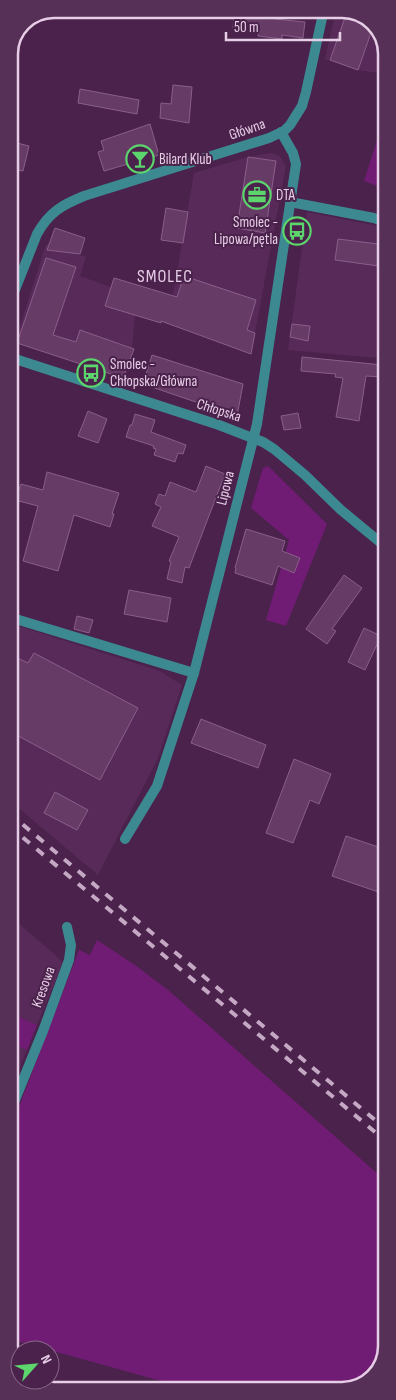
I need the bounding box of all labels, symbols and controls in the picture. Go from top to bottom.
scale bar [226,10,340,42]
text: 50 m [234,18,259,37]
street label: Główna [227,114,268,144]
bar icon: Bilard Klub [125,144,155,174]
place label: Bilard Klub [159,150,212,169]
office icon: DTA [242,180,272,210]
place label: DTA [276,186,296,205]
place label: Smolec - Lipowa/pętla [214,213,278,249]
bus stop icon: Smolec - Lipowa/pętla [282,216,312,246]
district label: SMOLEC [137,266,193,287]
place label: Smolec - Chłopska/Główna [110,355,198,391]
bus stop icon: Smolec - Chłopska/Główna [76,358,106,388]
street label: Chłopska [194,394,244,427]
street label: Lipowa [212,469,239,507]
street label: Kresowa [27,964,60,1010]
north arrow [10,1340,60,1390]
text: N [37,1352,55,1367]

